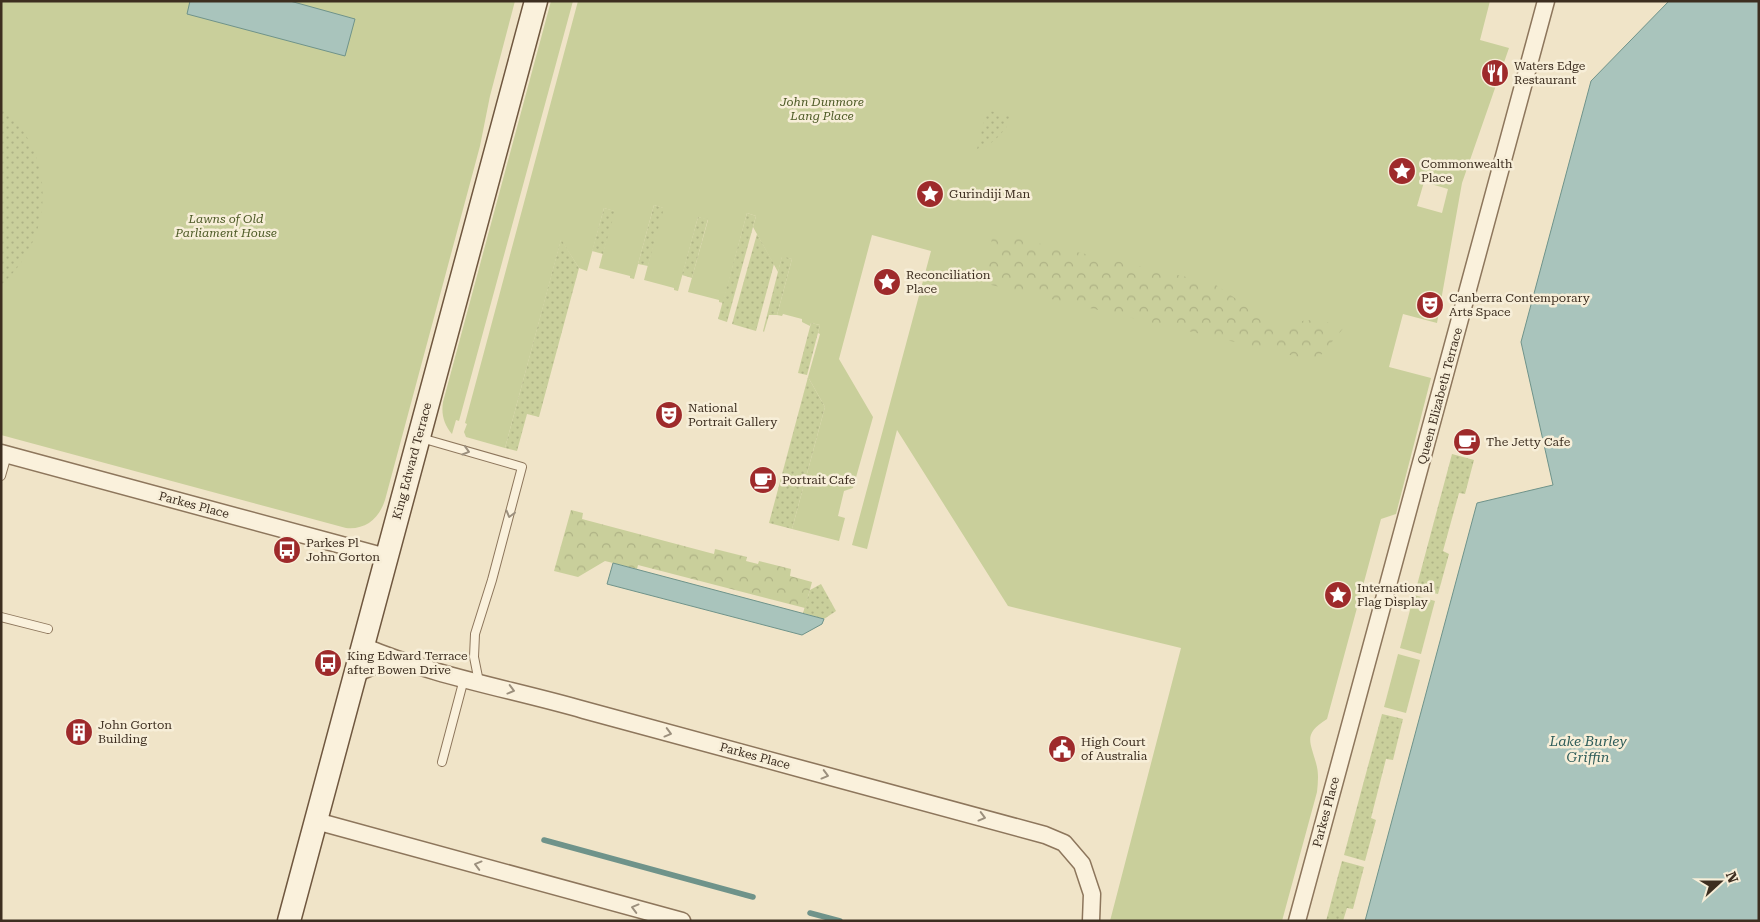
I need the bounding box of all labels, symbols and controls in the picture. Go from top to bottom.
restaurant icon: Waters Edge Restaurant [1480,58,1510,88]
place label: Waters Edge Restaurant [1514,59,1586,87]
park label: John Dunmore Lang Place [779,95,864,123]
place icon: Commonwealth Place [1387,156,1417,186]
place label: Commonwealth Place [1421,157,1513,185]
place icon: Gurindiji Man [915,179,945,209]
place label: Gurindiji Man [949,187,1030,201]
park label: Lawns of Old Parliament House [174,212,277,240]
place icon: Reconciliation Place [872,267,902,297]
place label: Reconciliation Place [906,268,991,296]
theatre icon: Canberra Contemporary Arts Space [1415,290,1445,320]
place label: Canberra Contemporary Arts Space [1449,291,1591,319]
street label: Queen Elizabeth Terrace [1415,326,1465,466]
theatre icon: National Portrait Gallery [654,400,684,430]
street label: King Edward Terrace [390,401,434,521]
place label: National Portrait Gallery [688,401,778,429]
cafe icon: The Jetty Cafe [1452,427,1482,457]
place label: The Jetty Cafe [1486,435,1571,449]
one-way arrow [461,446,469,456]
cafe icon: Portrait Cafe [748,465,778,495]
place label: Portrait Cafe [782,473,856,487]
street label: Parkes Place [157,489,231,521]
one-way arrow [505,510,515,518]
bus stop icon: Parkes Pl John Gorton [272,535,302,565]
place label: Parkes Pl John Gorton [306,536,380,564]
place icon: International Flag Display [1323,580,1353,610]
place label: International Flag Display [1357,581,1433,609]
bus stop icon: King Edward Terrace after Bowen Drive [313,648,343,678]
place label: King Edward Terrace after Bowen Drive [347,649,468,677]
one-way arrow [506,684,515,695]
building icon: John Gorton Building [64,717,94,747]
place label: John Gorton Building [98,718,172,746]
one-way arrow [663,727,671,737]
water label: Lake Burley Griffin [1548,733,1627,765]
public building icon: High Court of Australia [1047,734,1077,764]
place label: High Court of Australia [1081,735,1148,763]
street label: Parkes Place [718,740,792,772]
one-way arrow [820,769,829,780]
street label: Parkes Place [1310,775,1342,849]
one-way arrow [977,812,985,822]
north arrow [1695,857,1745,907]
one-way arrow [474,861,482,871]
text: N [1723,869,1742,885]
one-way arrow [630,903,639,914]

